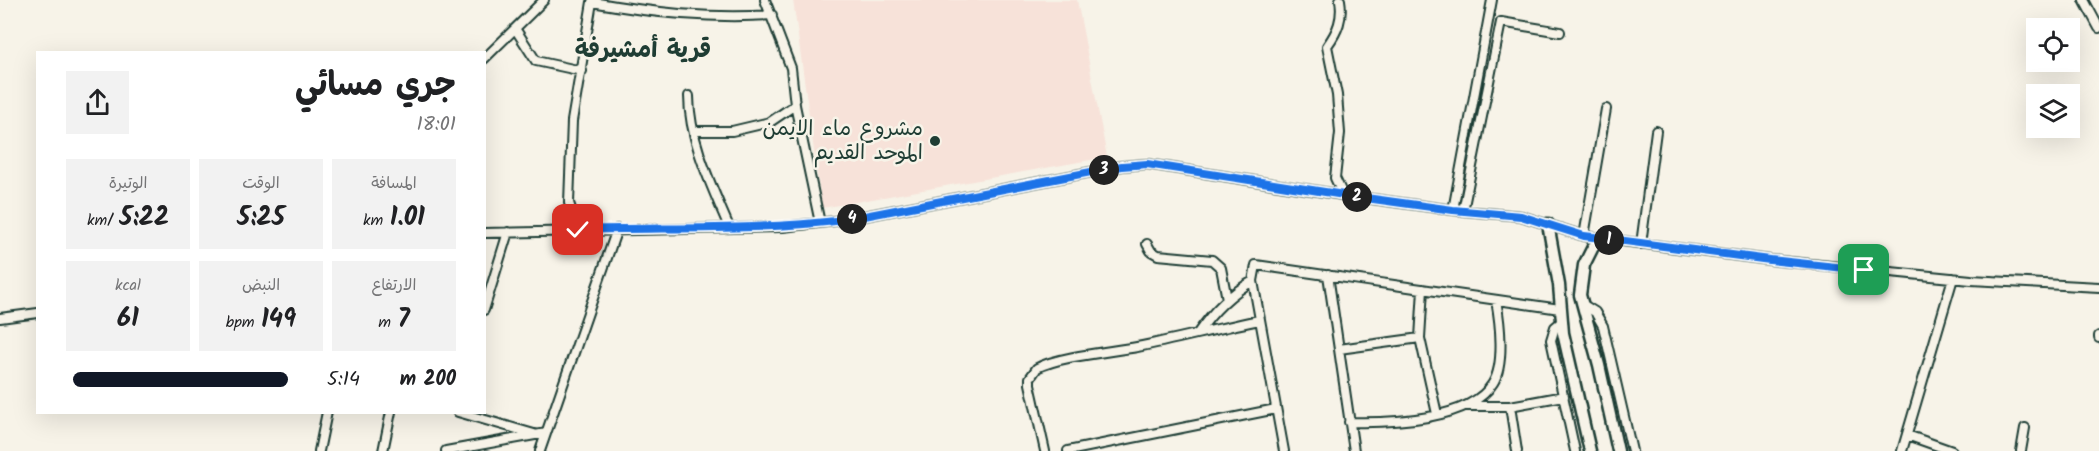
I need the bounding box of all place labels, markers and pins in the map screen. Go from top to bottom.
place label: مشروع ماء الايمن الموحد القديم [762,113,923,170]
marker: مشروع ماء الايمن الموحد القديم [928,134,942,148]
pin: 3 [1089,155,1119,185]
pin: 2 [1342,182,1372,212]
pin [552,204,603,255]
pin: 4 [837,204,867,234]
pin: 1 [1594,225,1624,255]
pin [1838,244,1889,295]

